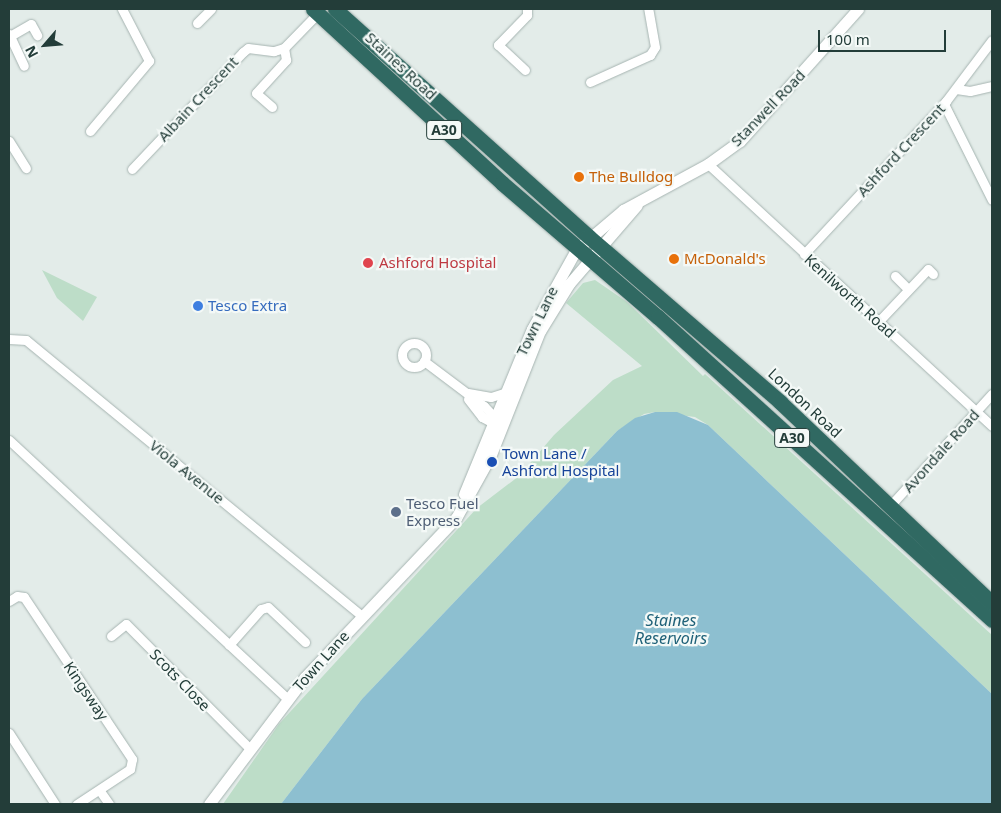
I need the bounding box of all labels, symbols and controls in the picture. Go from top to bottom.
north arrow [20,20,70,70]
scale bar [821,20,948,52]
street label: Staines Road [362,28,440,104]
text: 100 m [826,29,870,49]
text: N [20,43,42,61]
street label: Albain Crescent [154,53,242,145]
street label: Stanwell Road [727,66,809,150]
street label: Ashford Crescent [853,100,949,200]
road number: A30 [425,118,463,142]
place label: The Bulldog [589,168,673,186]
marker: The Bulldog [573,171,585,183]
place label: McDonald's [684,250,766,268]
street label: Kenilworth Road [801,250,899,342]
marker: McDonald's [668,253,680,265]
place label: Ashford Hospital [379,254,496,272]
marker: Ashford Hospital [361,256,375,270]
street label: Town Lane [512,283,562,359]
place label: Tesco Extra [208,297,287,315]
marker: Tesco Extra [192,300,204,312]
street label: London Road [765,364,845,442]
street label: Avondale Road [899,406,983,496]
road number: A30 [773,426,811,449]
street label: Viola Avenue [146,436,228,508]
place label: Town Lane / Ashford Hospital [502,444,619,479]
marker: Town Lane / Ashford Hospital [486,456,498,468]
place label: Tesco Fuel Express [406,494,478,529]
marker: Tesco Fuel Express [390,506,402,518]
water label: Staines Reservoirs [635,610,707,648]
street label: Town Lane [289,627,353,695]
street label: Scots Close [146,645,214,715]
street label: Kingsway [60,658,112,724]

